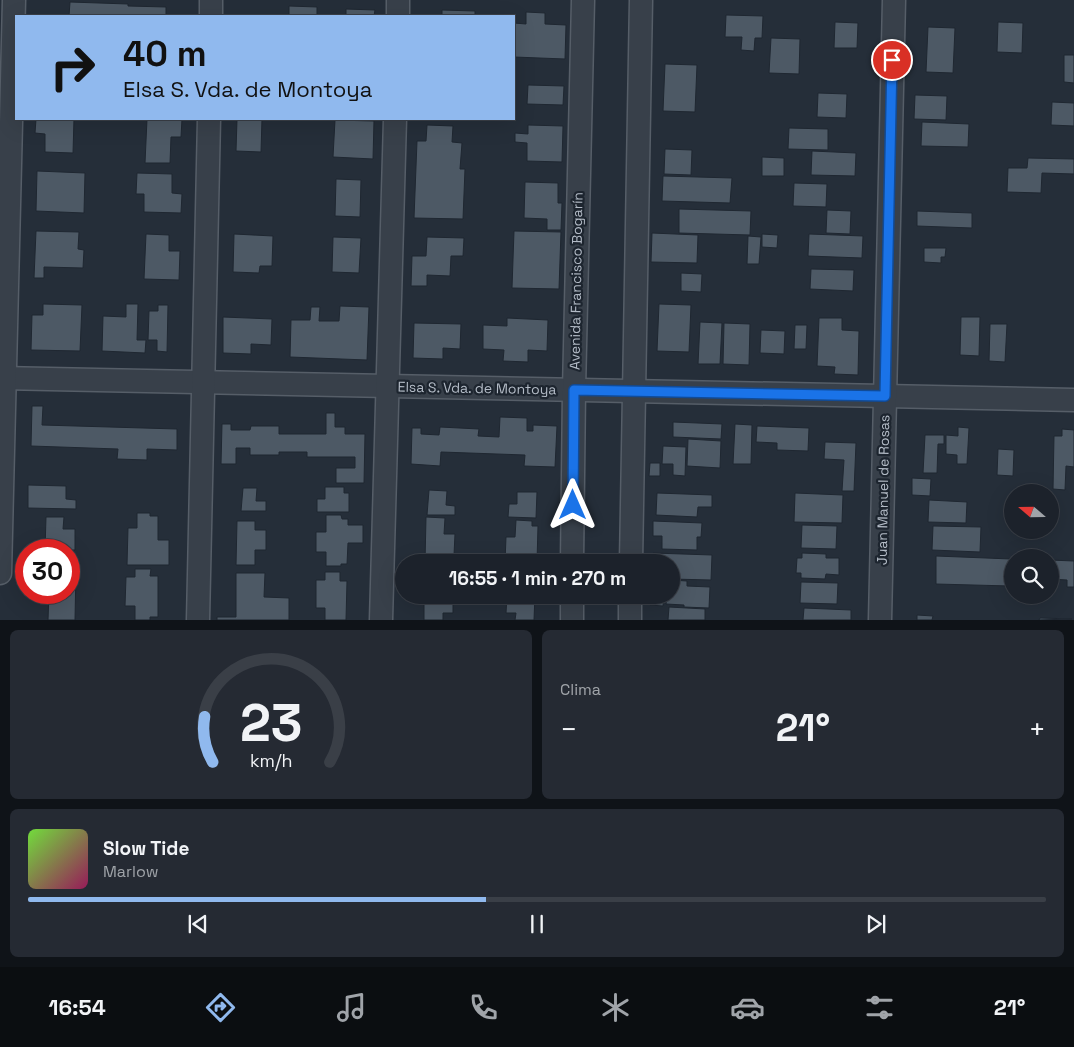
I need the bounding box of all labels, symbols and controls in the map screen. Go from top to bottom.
text: 40 m [123,32,207,76]
icon: right [40,35,105,100]
pin [871,39,913,81]
icon: arrive [878,46,906,74]
text: Elsa S. Vda. de Montoya [123,75,372,103]
street label: Avenida Francisco Bogarín [565,192,587,370]
street label: Elsa S. Vda. de Montoya [397,378,557,398]
street label: Juan Manuel de Rosas [873,415,893,565]
position arrow [546,478,598,530]
north arrow [1004,484,1059,539]
map controls [1004,484,1059,604]
speed limit sign: 30 [15,539,80,604]
button: search [1004,549,1059,604]
text: 16:55 · 1 min · 270 m [449,566,626,591]
text: Clima [560,679,601,700]
text: 23 [240,690,302,756]
text: 21° [776,704,830,752]
text: − [560,711,577,747]
text: + [1029,711,1046,747]
text: km/h [250,749,292,772]
text: Slow Tide [103,836,189,861]
text: Marlow [103,861,159,882]
icon: previous [184,910,212,938]
icon: pause [523,910,551,938]
icon: next [862,910,890,938]
icon: directions [203,990,238,1025]
icon: music [334,990,369,1025]
icon: phone [466,990,501,1025]
icon: climate [598,990,633,1025]
icon: car [730,990,765,1025]
icon: filters [862,990,897,1025]
text: 16:54 [48,993,106,1021]
text: 21° [994,993,1026,1021]

